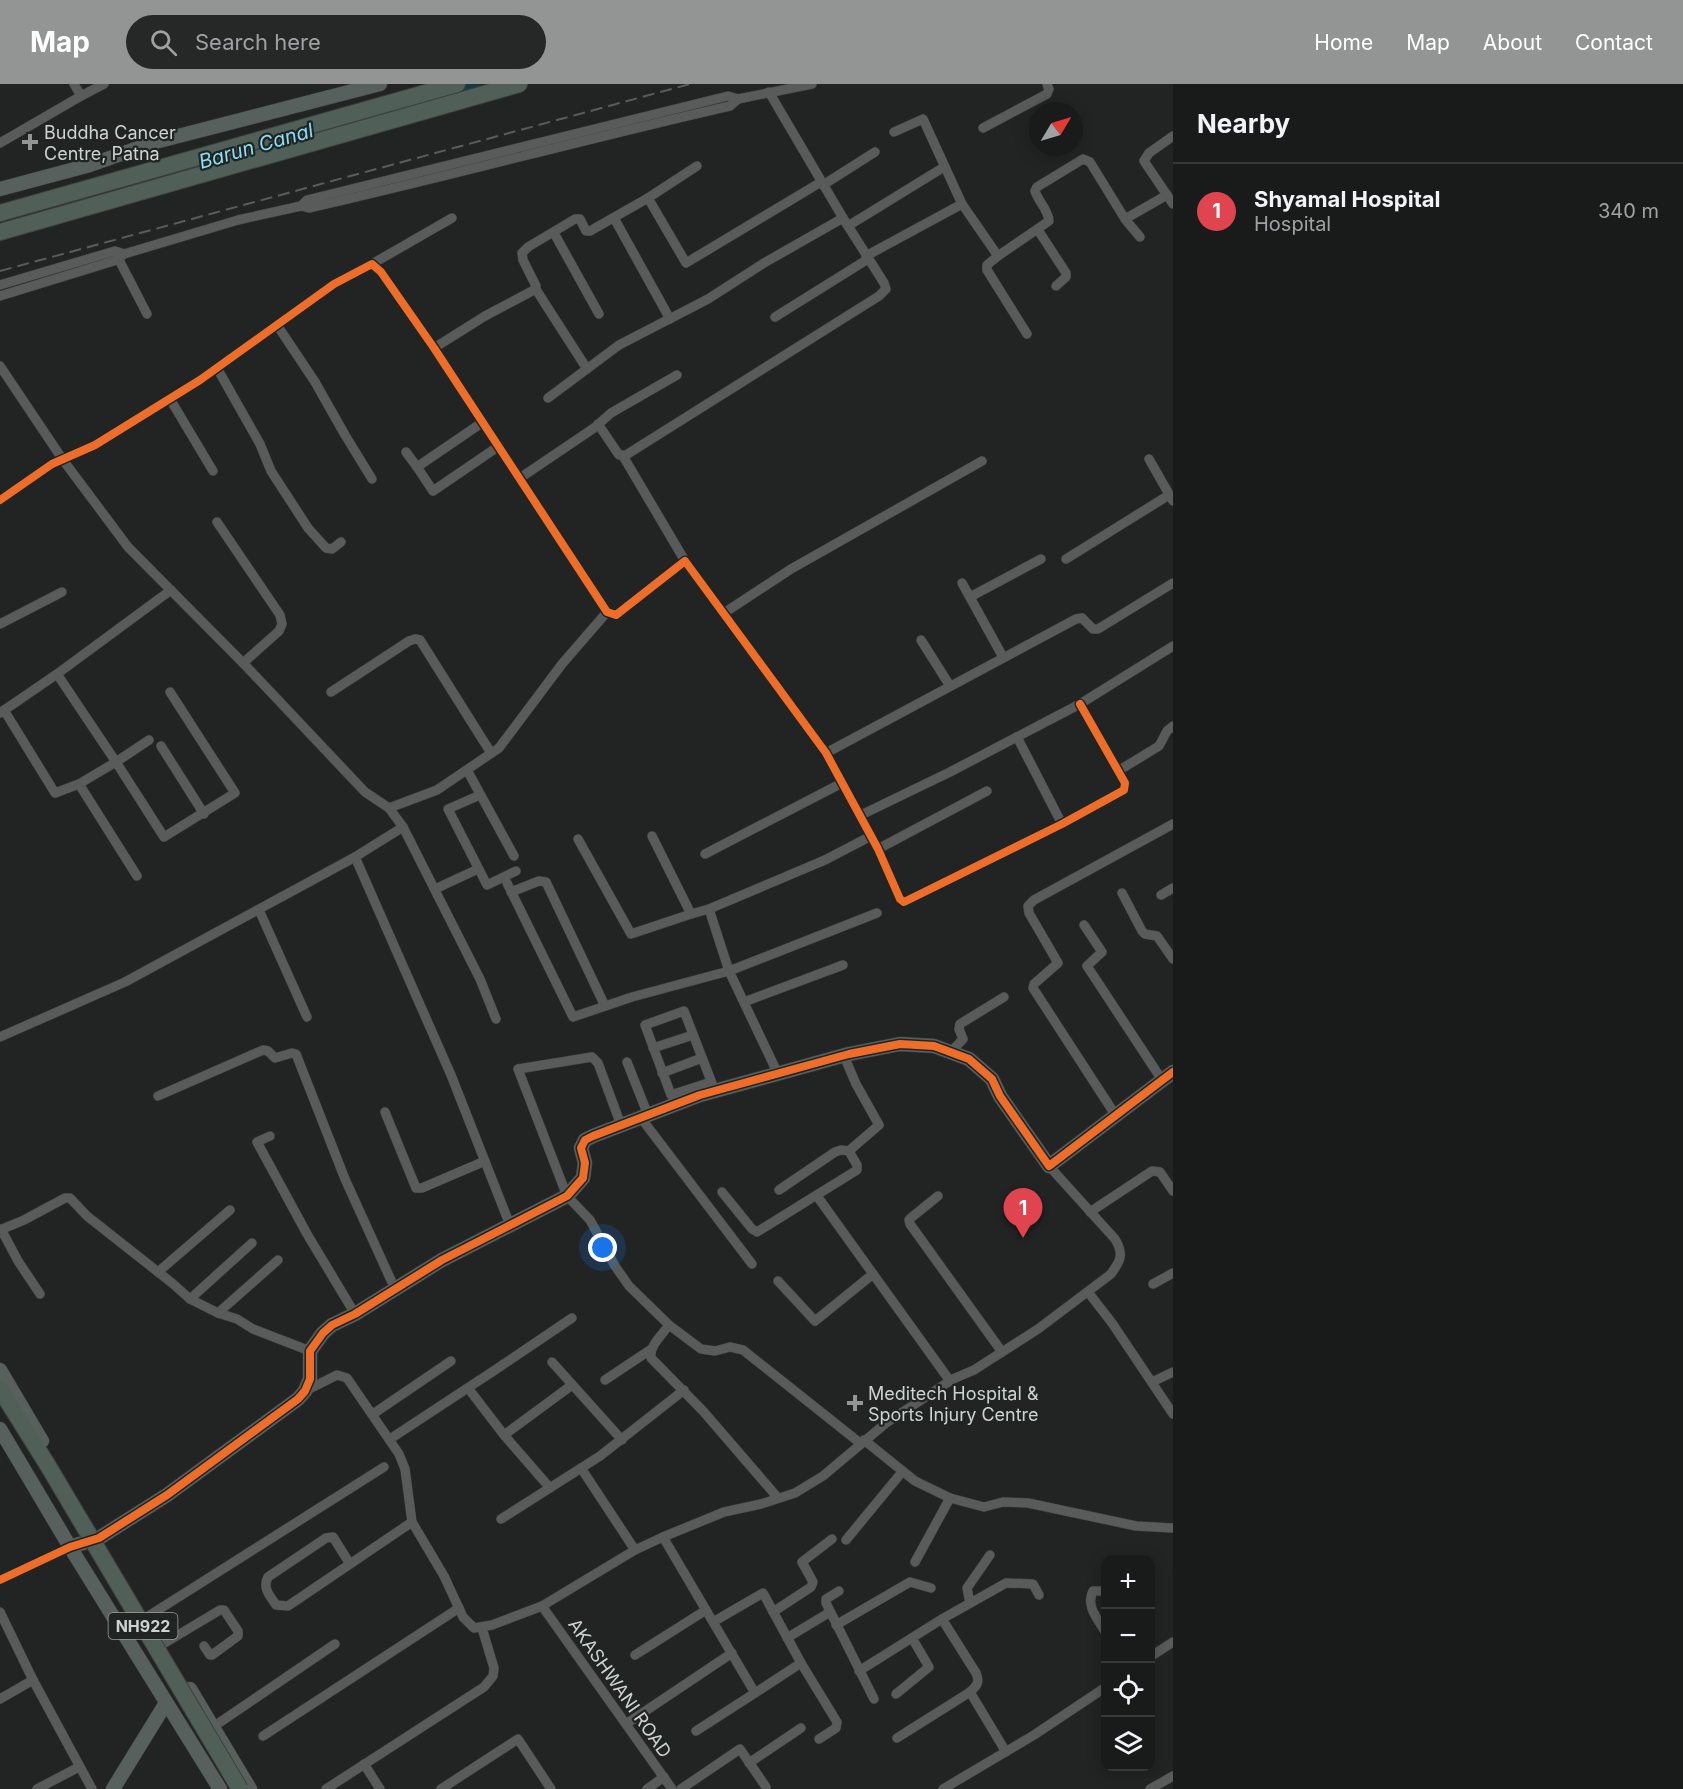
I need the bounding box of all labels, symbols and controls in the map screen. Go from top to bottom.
search box [126,15,546,69]
text: Map [30,25,90,59]
icon: search [147,26,180,59]
text: Search here [195,29,321,55]
text: Home [1314,30,1373,55]
text: Map [1406,30,1450,55]
text: About [1483,30,1542,55]
text: Contact [1575,30,1653,55]
north arrow [1029,102,1083,156]
text: Nearby [1197,108,1290,139]
water label: Barun Canal [196,118,316,174]
place label: Buddha Cancer Centre, Patna [44,122,176,164]
marker: Buddha Cancer Centre, Patna [21,133,39,151]
text: Shyamal Hospital [1254,186,1441,212]
text: 1 [1212,199,1221,223]
text: 340 m [1598,199,1659,223]
text: Hospital [1254,212,1331,236]
pin: 1 [1004,1188,1042,1238]
your location [588,1233,617,1262]
place label: Meditech Hospital & Sports Injury Centre [868,1383,1039,1425]
marker: Meditech Hospital & Sports Injury Centre [846,1394,864,1412]
map controls [1101,1555,1155,1771]
button: + [1101,1555,1155,1609]
button: − [1101,1609,1155,1663]
road number: NH922 [108,1613,178,1639]
street label: AKASHWANI ROAD [564,1615,676,1761]
button: locate [1101,1663,1155,1717]
button: layers [1101,1717,1155,1771]

